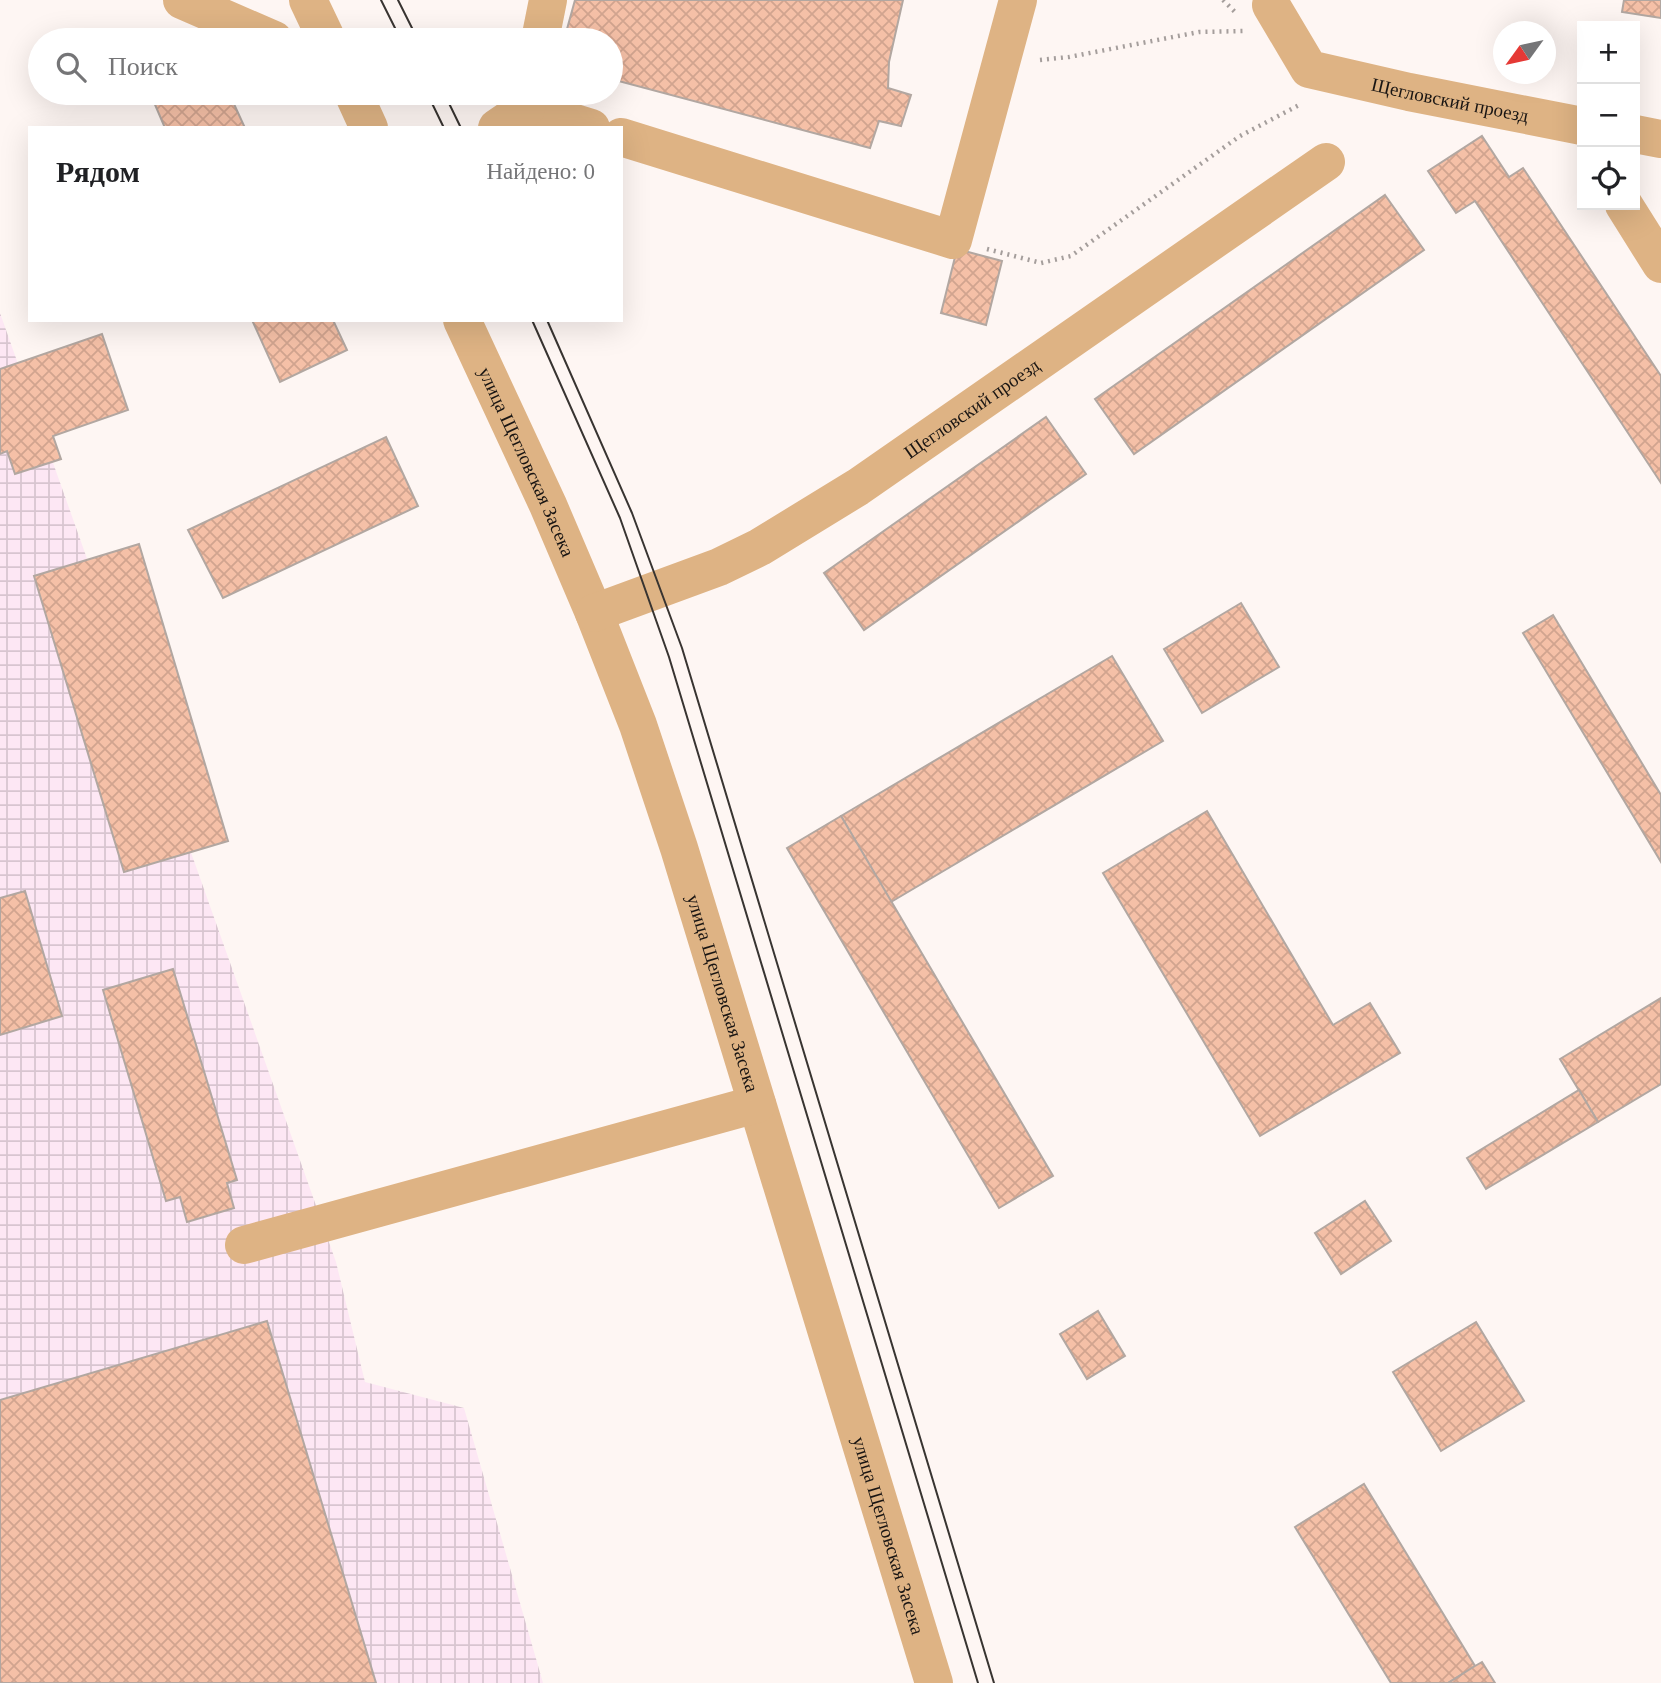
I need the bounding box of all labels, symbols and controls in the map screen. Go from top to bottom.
north arrow [1493,21,1556,84]
map controls [1577,21,1640,210]
button: + [1577,21,1640,84]
search box [28,28,623,105]
icon: search [52,48,90,86]
text: Поиск [108,52,178,81]
street label: Щегловский проезд [1369,74,1531,126]
button: − [1577,84,1640,147]
button: locate [1577,147,1640,210]
text: Рядом [56,155,140,188]
text: Найдено: 0 [487,159,595,184]
street label: Щегловский проезд [900,354,1044,463]
street label: улица Щегловская Засека [474,364,579,560]
street label: улица Щегловская Засека [683,892,763,1095]
street label: улица Щегловская Засека [848,1434,929,1637]

